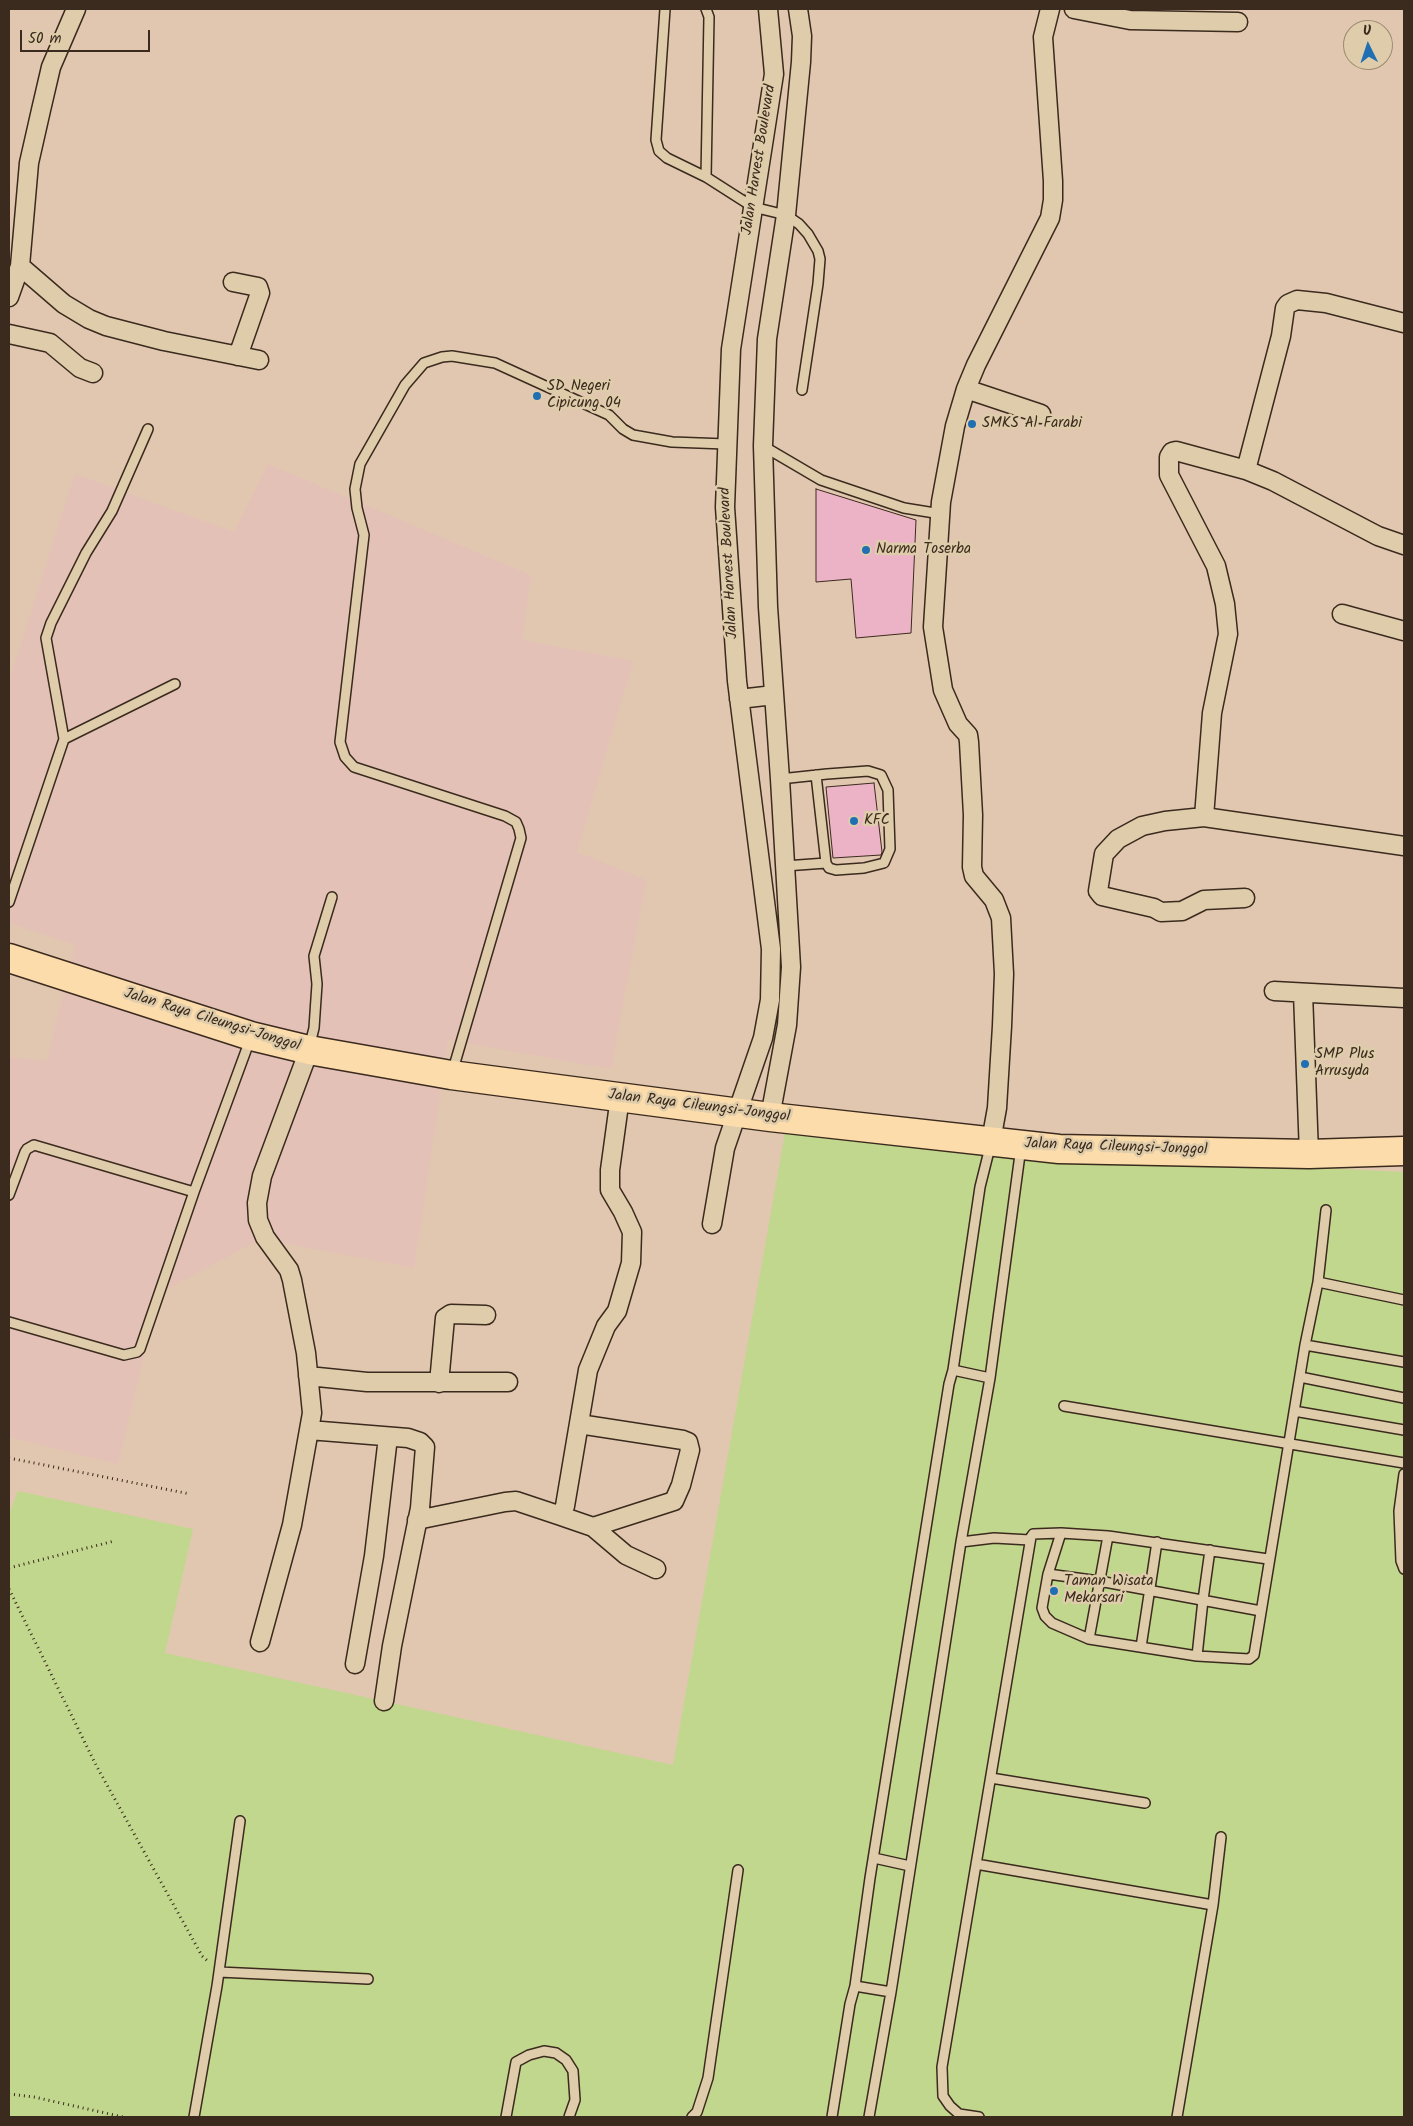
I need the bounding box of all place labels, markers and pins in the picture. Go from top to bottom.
place label: SD Negeri Cipicung 04 [547,378,621,413]
marker: SD Negeri Cipicung 04 [531,390,543,402]
place label: SMKS Al Farabi [982,415,1082,433]
marker: SMKS Al Farabi [966,418,978,430]
place label: Narma Toserba [876,541,971,559]
marker: Narma Toserba [860,544,872,556]
place label: KFC [864,812,890,830]
marker: KFC [848,815,860,827]
place label: SMP Plus Arrusyda [1315,1046,1374,1081]
marker: SMP Plus Arrusyda [1299,1058,1311,1070]
place label: Taman Wisata Mekarsari [1064,1573,1154,1608]
marker: Taman Wisata Mekarsari [1048,1585,1060,1597]

